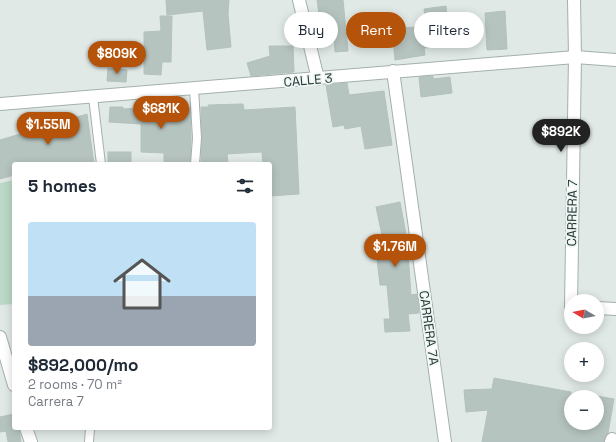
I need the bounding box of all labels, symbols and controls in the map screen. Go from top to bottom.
chip: Buy [284,12,338,48]
chip: Rent [346,12,406,48]
chip: Filters [414,12,484,48]
pin: $809K [89,41,145,75]
text: $809K [97,45,137,62]
street label: CALLE 3 [283,69,333,91]
pin: $681K [133,96,189,130]
text: $681K [142,100,180,117]
pin: $1.55M [15,112,81,146]
text: $1.55M [26,116,70,133]
pin: $892K [533,119,589,153]
text: $892K [541,123,581,140]
text: 5 homes [28,175,97,197]
icon: filters [234,175,256,197]
street label: CARRERA 7 [563,179,581,247]
pin: $1.76M [362,234,428,268]
text: $1.76M [373,238,417,255]
icon: home [106,248,178,320]
street label: CARRERA 7A [415,290,443,366]
north arrow [564,294,604,334]
map controls [564,294,604,430]
button: + [564,342,604,382]
text: $892,000/mo [28,354,138,376]
text: 2 rooms · 70 m² [28,376,122,393]
button: − [564,390,604,430]
text: Carrera 7 [28,393,84,410]

